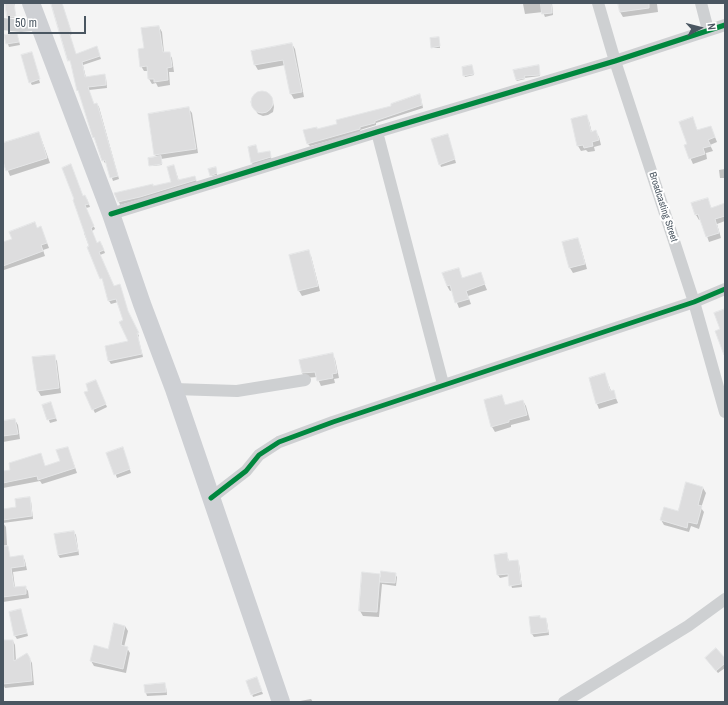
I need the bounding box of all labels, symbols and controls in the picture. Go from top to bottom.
scale bar [10,8,88,34]
north arrow [680,8,720,48]
text: 50 m [15,15,37,31]
text: N [705,22,719,31]
street label: Broadcasting Street [646,171,680,243]

